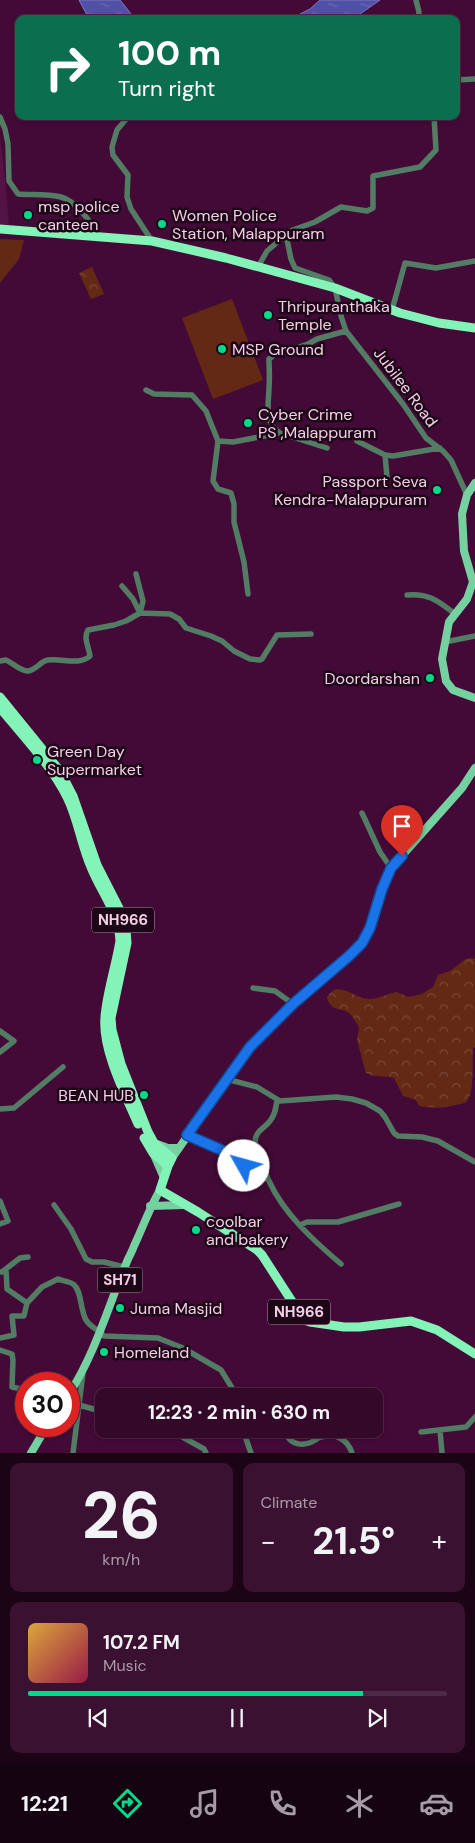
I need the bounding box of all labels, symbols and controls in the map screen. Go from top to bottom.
text: 100 m [118,30,221,76]
icon: right [35,35,100,100]
text: Turn right [118,74,215,103]
place label: msp police canteen [38,196,120,235]
place label: Women Police Station, Malappuram [172,205,325,244]
marker: msp police canteen [22,209,34,221]
marker: Women Police Station, Malappuram [156,218,168,230]
place label: Thripuranthaka Temple [278,296,390,335]
marker: Thripuranthaka Temple [262,309,274,321]
place label: MSP Ground [232,339,324,360]
marker: MSP Ground [216,343,228,355]
street label: Jubilee Road [369,343,442,431]
place label: Cyber Crime PS ,Malappuram [258,404,376,443]
marker: Cyber Crime PS ,Malappuram [242,417,254,429]
place label: Passport Seva Kendra-Malappuram [274,471,427,510]
marker: Passport Seva Kendra-Malappuram [431,484,443,496]
place label: Doordarshan [325,668,420,689]
marker: Doordarshan [424,672,436,684]
place label: Green Day Supermarket [47,741,142,780]
marker: Green Day Supermarket [31,754,43,766]
pin [381,805,423,856]
icon: arrive [388,812,416,840]
road number: NH966 [92,908,154,932]
place label: BEAN HUB [58,1085,134,1106]
marker: BEAN HUB [138,1089,150,1101]
position arrow [217,1139,269,1191]
place label: coolbar and bakery [206,1211,288,1250]
marker: coolbar and bakery [190,1224,202,1236]
road number: SH71 [98,1268,142,1292]
place label: Juma Masjid [130,1298,222,1319]
road number: NH966 [268,1300,330,1324]
marker: Juma Masjid [114,1302,126,1314]
place label: Homeland [114,1342,189,1363]
marker: Homeland [98,1346,110,1358]
speed limit sign: 30 [15,1372,80,1437]
text: 12:23 · 2 min · 630 m [148,1400,330,1425]
text: 26 [82,1474,161,1558]
text: Climate [261,1492,317,1513]
text: 21.5° [312,1516,395,1566]
text: − [261,1523,276,1560]
text: + [432,1523,447,1560]
text: km/h [102,1549,140,1570]
text: 107.2 FM [103,1630,180,1655]
text: Music [103,1655,147,1676]
icon: previous [84,1704,112,1732]
icon: pause [223,1704,251,1732]
icon: next [363,1704,391,1732]
icon: directions [110,1786,145,1821]
icon: music [187,1786,222,1821]
icon: phone [265,1786,300,1821]
icon: climate [342,1786,377,1821]
icon: car [419,1786,454,1821]
text: 12:21 [21,1789,68,1818]

